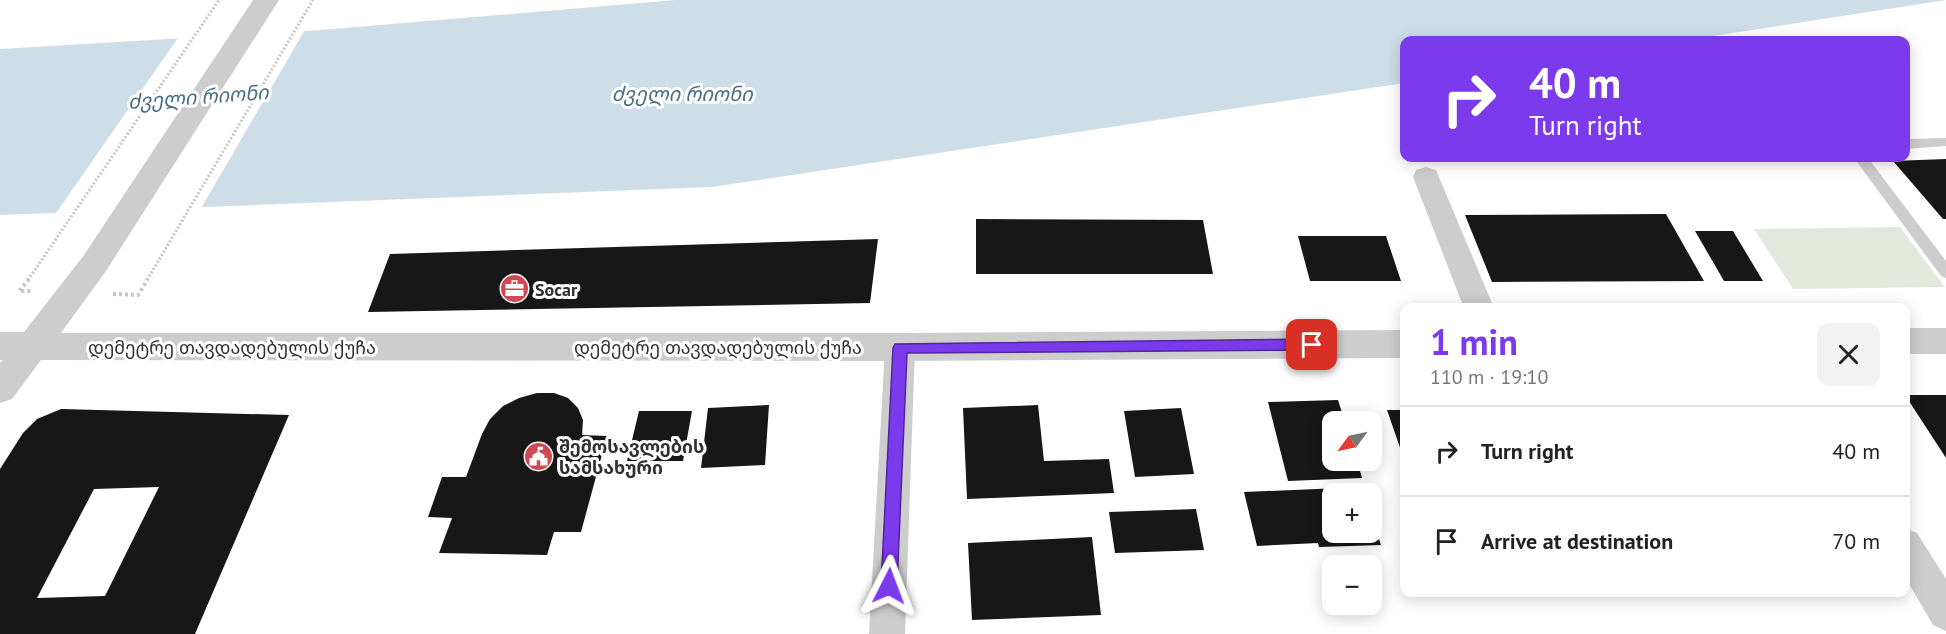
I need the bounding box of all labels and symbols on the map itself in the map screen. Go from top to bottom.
water label: ძველი რიონი [127,79,271,115]
water label: ძველი რიონი [612,81,754,107]
office icon: Socar [498,273,530,305]
place label: Socar [535,278,578,301]
pin [1286,319,1337,370]
street label: დემეტრე თავდადებულის ქუჩა [88,336,376,359]
street label: დემეტრე თავდადებულის ქუჩა [574,336,862,359]
north arrow [1322,411,1382,471]
place label: შემოსავლების სამსახური [559,435,704,479]
public building icon: შემოსავლების სამსახური [522,440,554,472]
position arrow [857,554,921,618]

